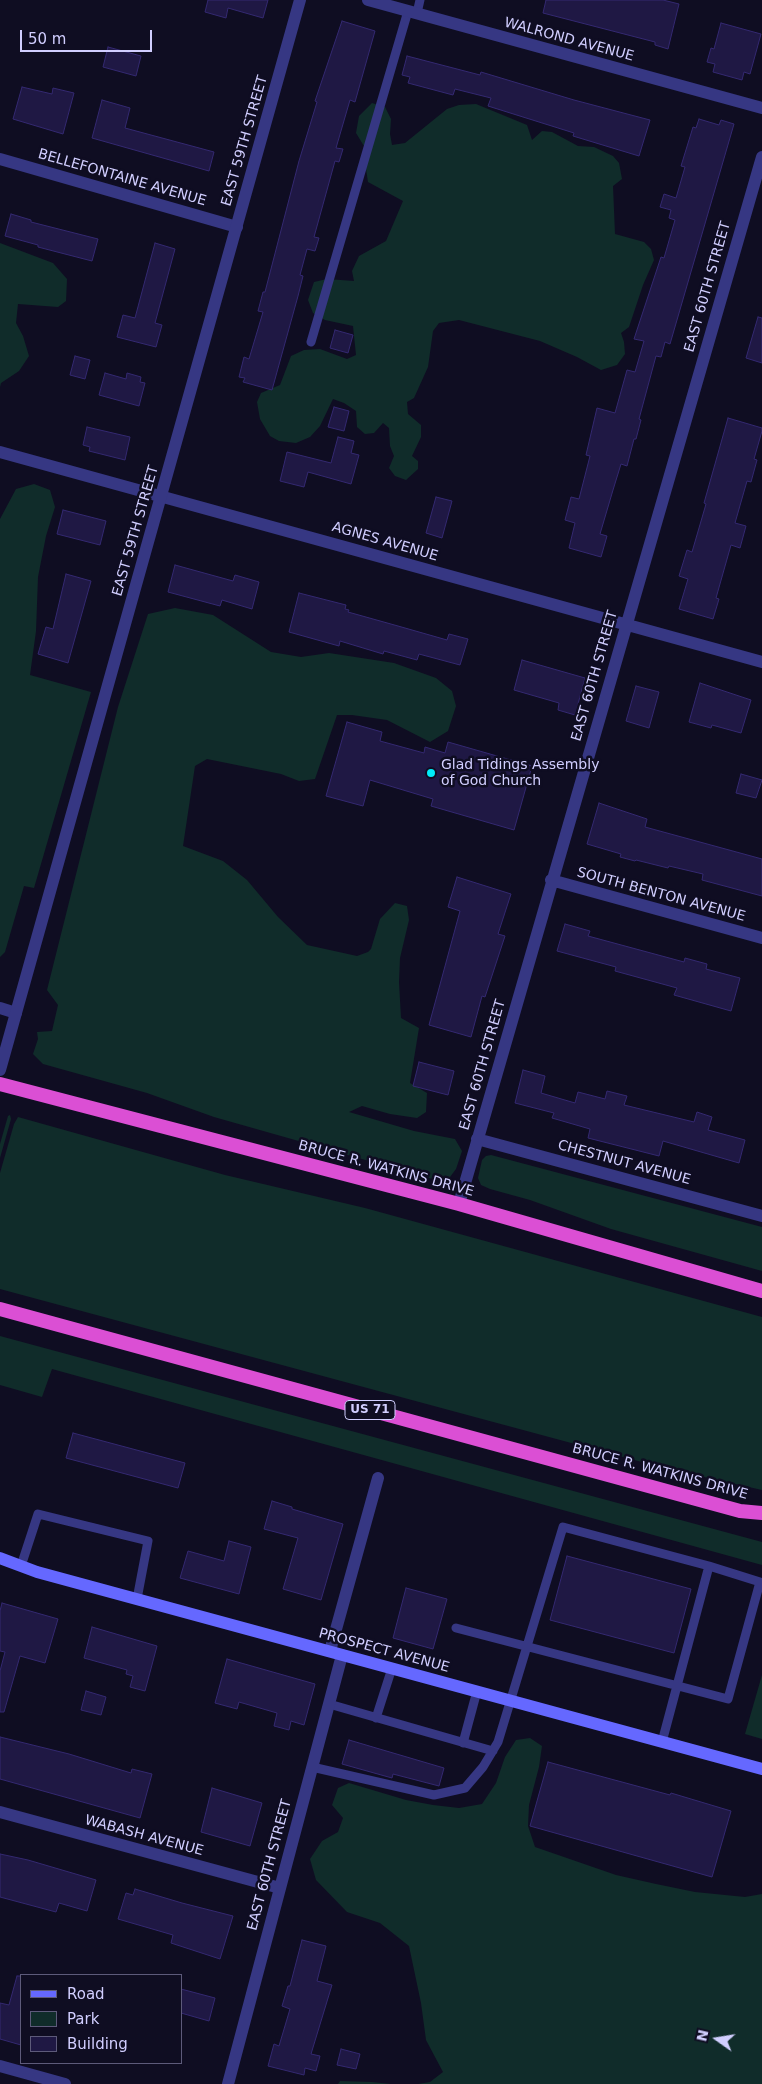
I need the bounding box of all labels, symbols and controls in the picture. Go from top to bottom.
street label: WALROND AVENUE [502,15,636,65]
scale bar [22,20,155,52]
text: 50 m [28,30,66,48]
street label: EAST 59TH STREET [218,74,272,208]
street label: BELLEFONTAINE AVENUE [36,146,208,210]
street label: EAST 60TH STREET [681,220,735,354]
street label: EAST 59TH STREET [109,464,163,598]
street label: AGNES AVENUE [330,519,440,565]
street label: EAST 60TH STREET [568,609,622,743]
place label: Glad Tidings Assembly of God Church [441,757,599,790]
marker: Glad Tidings Assembly of God Church [425,767,437,779]
street label: SOUTH BENTON AVENUE [575,864,747,926]
street label: EAST 60TH STREET [456,998,510,1132]
street label: BRUCE R. WATKINS DRIVE [296,1137,476,1201]
street label: CHESTNUT AVENUE [556,1137,692,1189]
road number: US 71 [345,1400,395,1420]
street label: BRUCE R. WATKINS DRIVE [570,1440,750,1504]
street label: PROSPECT AVENUE [317,1625,451,1677]
street label: EAST 60TH STREET [244,1798,296,1932]
street label: WABASH AVENUE [83,1812,205,1860]
legend [20,1974,182,2064]
text: Road [67,1985,105,2003]
text: Park [67,2010,99,2028]
north arrow [692,2014,742,2064]
text: N [693,2028,711,2043]
text: Building [67,2035,128,2053]

